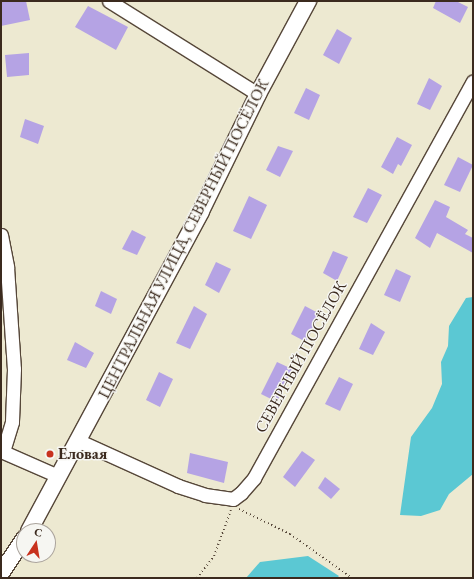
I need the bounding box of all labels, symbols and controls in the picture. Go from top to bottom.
street label: ЦЕНТРАЛЬНАЯ УЛИЦА, СЕВЕРНЫЙ ПОСЁЛОК [95,76,273,402]
street label: СЕВЕРНЫЙ ПОСЁЛОК [251,278,351,436]
place label: Еловая [58,444,107,464]
marker: Еловая [45,449,55,459]
north arrow [16,523,56,563]
text: С [33,525,44,540]

